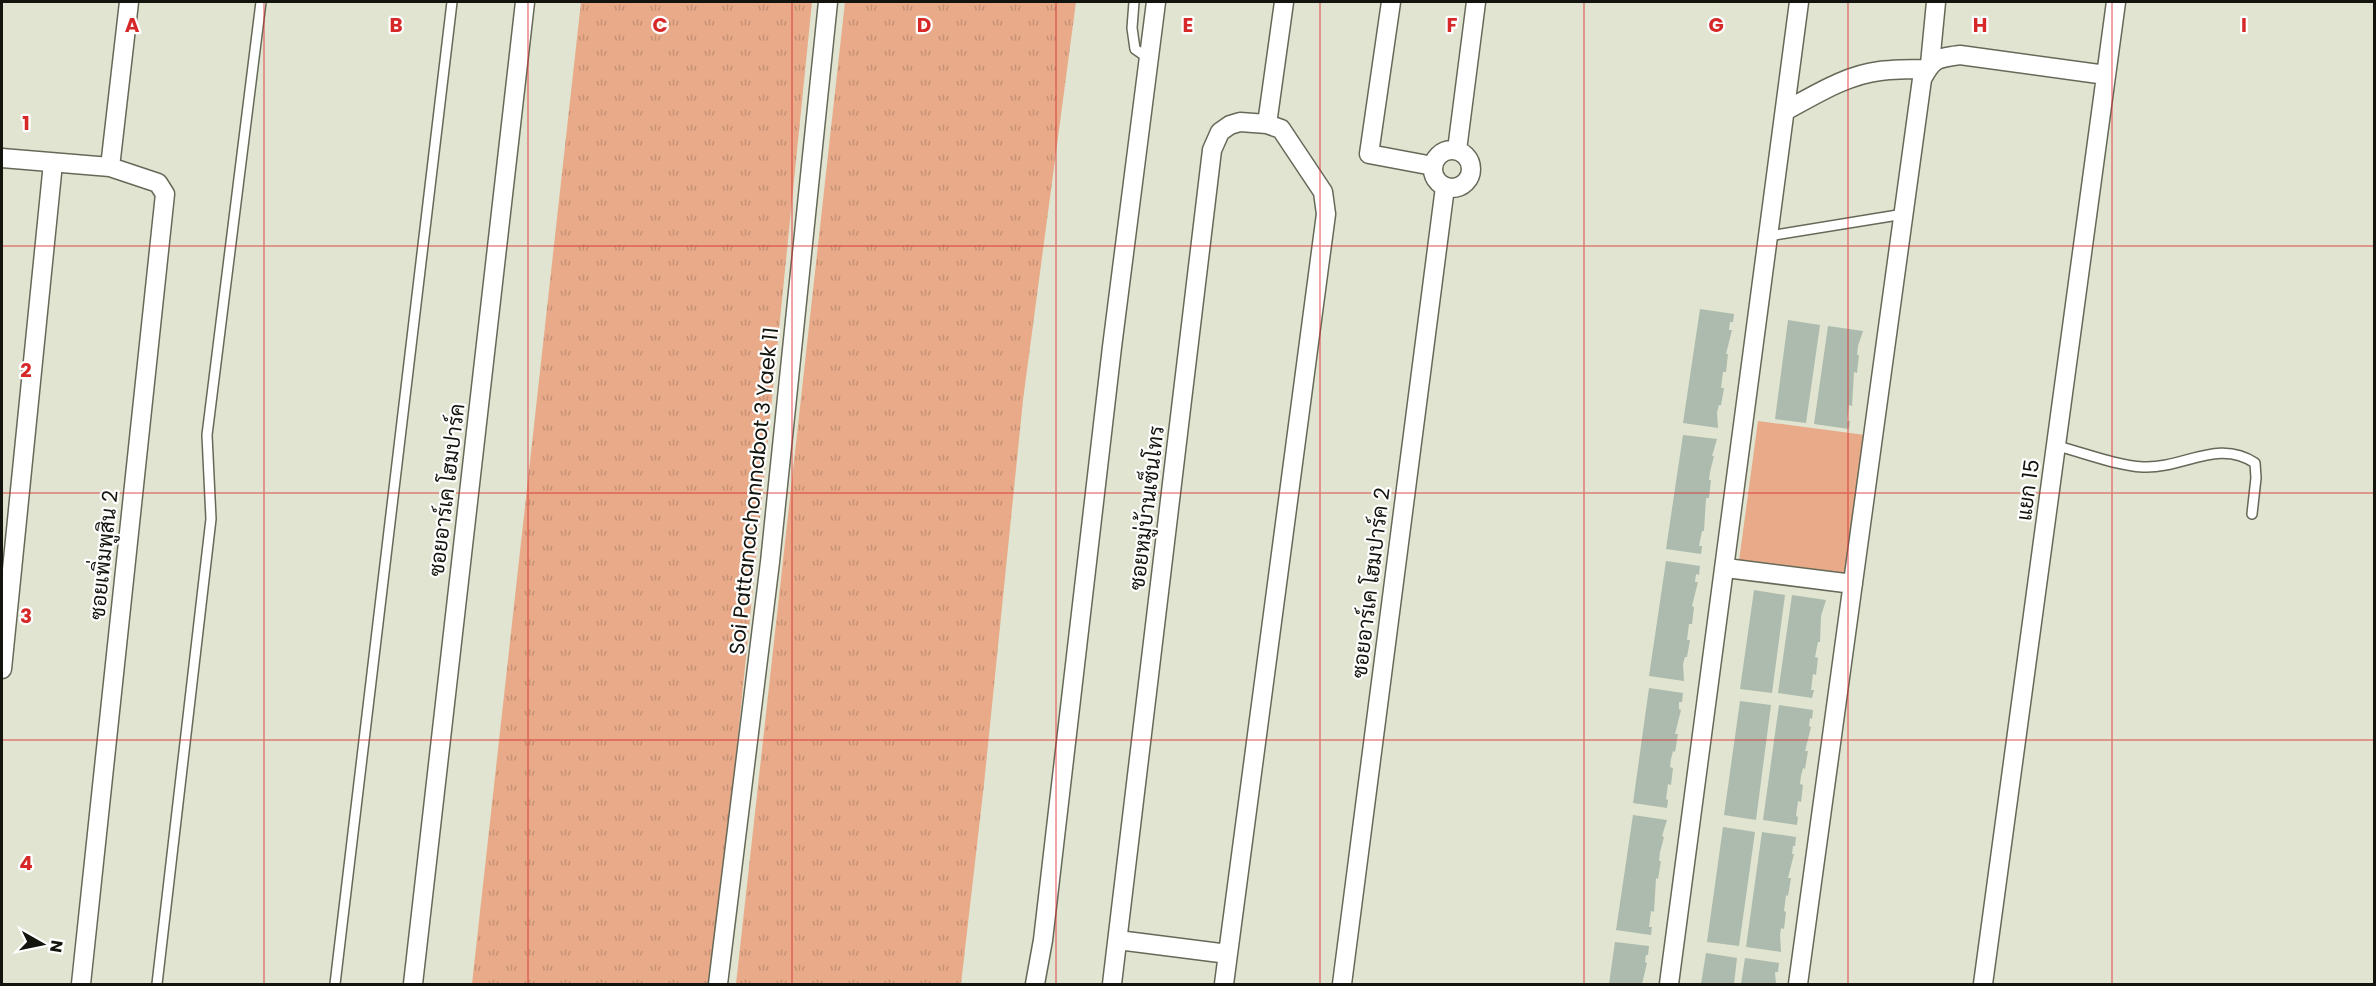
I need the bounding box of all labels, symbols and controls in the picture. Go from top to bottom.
text: A [125,11,140,39]
text: B [389,11,403,39]
text: C [652,11,668,39]
text: D [917,11,931,39]
text: E [1183,11,1193,39]
text: F [1447,11,1458,39]
text: G [1708,11,1724,39]
text: H [1973,11,1987,39]
text: I [2241,11,2247,39]
text: 1 [22,109,30,137]
street label: Soi Pattanachonnabot 3 Yaek 11 [722,326,785,656]
text: 2 [20,356,32,384]
street label: ซอยอาร์เค โฮมปาร์ค [421,402,472,578]
street label: ซอยหมู่บ้านเซ็นโทร [1122,424,1172,592]
street label: แยก 15 [2009,457,2046,523]
street label: ซอยอาร์เค โฮมปาร์ค 2 [1344,486,1397,680]
street label: ซอยเพิ่มพูสิน 2 [78,488,126,621]
text: 3 [20,602,32,630]
text: 4 [19,849,33,877]
north arrow [12,914,72,974]
text: N [44,939,69,954]

